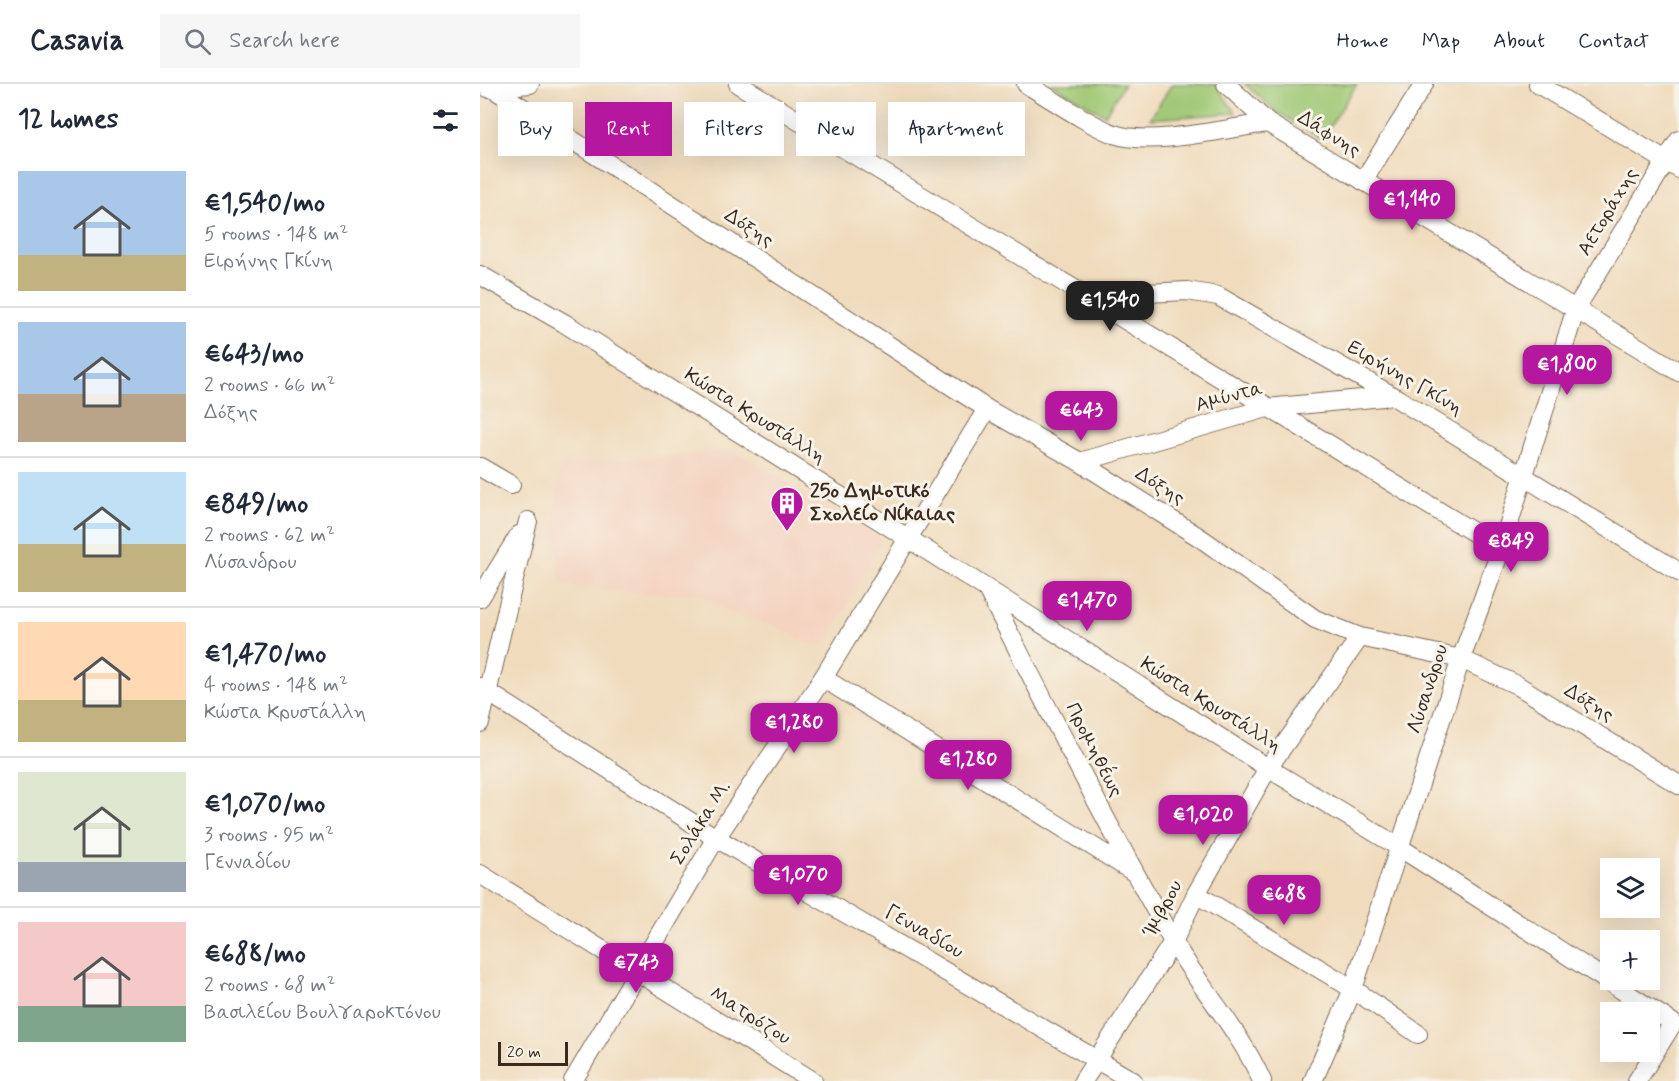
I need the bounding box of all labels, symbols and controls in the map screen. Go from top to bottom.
search box [160,14,580,68]
text: Casavia [30,23,124,60]
icon: search [181,25,214,58]
text: Search here [229,27,340,55]
text: Home [1337,27,1389,55]
text: Map [1422,27,1460,55]
text: About [1493,27,1545,55]
text: Contact [1578,27,1649,55]
chip: Buy [498,102,573,156]
chip: Rent [585,102,672,156]
chip: Filters [684,102,784,156]
chip: New [796,102,876,156]
chip: Apartment [888,102,1025,156]
text: 12 homes [18,103,118,137]
icon: filters [429,104,462,137]
street label: Δάφνης [1292,104,1366,164]
street label: Αετοράχης [1571,163,1645,261]
pin: €1,140 [1363,180,1461,231]
text: €1,140 [1383,186,1441,213]
text: €1,540/mo [204,187,325,221]
icon: home [66,195,138,267]
street label: Δόξης [719,202,779,254]
text: 5 rooms · 148 m² [204,221,348,248]
text: Ειρήνης Γκίνη [204,248,333,275]
pin: €1,540 [1061,281,1159,332]
text: €1,540 [1080,287,1140,314]
street label: Ειρήνης Γκίνη [1342,334,1468,422]
text: €643/mo [204,338,304,372]
pin: €1,800 [1518,345,1616,396]
icon: home [66,346,138,418]
text: €1,800 [1537,351,1597,378]
street label: Κώστα Κρυστάλλη [679,362,831,470]
text: 2 rooms · 66 m² [204,372,335,399]
street label: Αμύντα [1192,375,1266,419]
pin: €643 [1045,391,1117,442]
text: €643 [1059,397,1103,424]
text: Δόξης [204,399,258,426]
street label: Δόξης [1130,460,1190,512]
place label: 25o Δημοτικό Σχολείο Νίκαιας [810,478,955,528]
building icon: 25o Δημοτικό Σχολείο Νίκαιας [769,485,805,532]
text: €849/mo [204,488,308,522]
icon: home [66,496,138,568]
text: 2 rooms · 62 m² [204,522,335,549]
pin: €849 [1475,522,1547,573]
text: €849 [1487,528,1535,555]
text: Λύσανδρου [204,549,297,576]
pin: €1,470 [1038,581,1136,632]
text: €1,470 [1057,587,1117,614]
text: €1,470/mo [204,638,326,672]
street label: Λύσανδρου [1401,641,1455,737]
icon: home [66,646,138,718]
street label: Κώστα Κρυστάλλη [1135,651,1287,759]
text: 4 rooms · 148 m² [204,672,348,699]
street label: Δόξης [1559,677,1619,729]
street label: Προμηθέως [1059,698,1129,802]
text: Κώστα Κρυστάλλη [204,699,366,726]
pin: €1,280 [745,703,843,754]
text: €1,280 [765,709,823,736]
pin: €1,280 [919,740,1017,791]
text: €1,280 [939,746,997,773]
street label: Σολάκα Μ. [665,776,737,870]
text: €1,070/mo [204,788,325,822]
pin: €1,020 [1154,795,1252,846]
icon: home [66,796,138,868]
text: €1,020 [1173,801,1233,828]
text: 3 rooms · 95 m² [204,822,334,849]
text: Γενναδίου [204,849,291,876]
pin: €1,070 [749,855,847,906]
map controls [1600,858,1660,1062]
button: layers [1600,858,1660,918]
text: €1,070 [768,861,828,888]
street label: Ίμβρου [1137,875,1189,943]
pin: €688 [1248,875,1320,926]
text: €688 [1261,881,1307,908]
street label: Γενναδίου [880,899,968,965]
button: + [1600,930,1660,990]
text: €688/mo [204,938,306,972]
pin: €743 [600,943,672,994]
icon: home [66,946,138,1018]
text: €743 [613,949,659,976]
text: 2 rooms · 68 m² [204,972,335,999]
street label: Ματρόζου [704,980,796,1052]
text: Βασιλείου Βουλγαροκτόνου [204,999,441,1026]
button: − [1600,1002,1660,1062]
scale bar [498,1039,568,1066]
text: 20 m [507,1042,541,1063]

